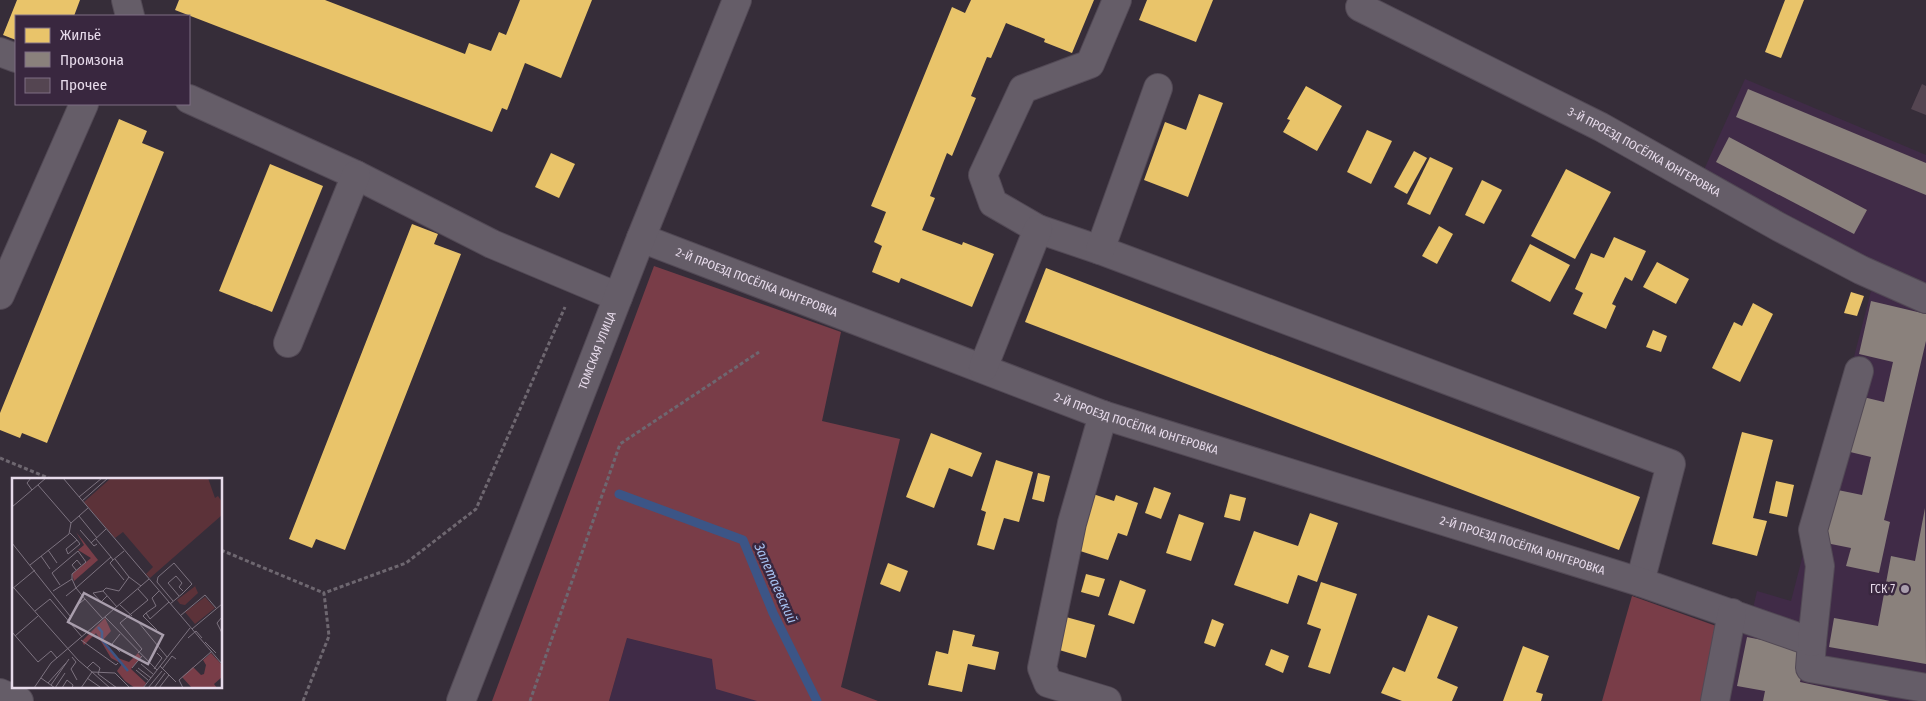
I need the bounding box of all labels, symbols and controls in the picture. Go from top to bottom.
legend [15,15,190,105]
text: Жильё [60,26,101,44]
text: Промзона [60,51,124,69]
text: Прочее [60,76,107,94]
street label: 3-Й ПРОЕЗД ПОСЁЛКА ЮНГЕРОВКА [1565,105,1724,200]
street label: 2-Й ПРОЕЗД ПОСЁЛКА ЮНГЕРОВКА [674,245,840,320]
street label: ТОМСКАЯ УЛИЦА [576,309,619,392]
street label: 2-Й ПРОЕЗД ПОСЁЛКА ЮНГЕРОВКА [1052,390,1221,458]
inset map [12,478,222,688]
street label: 2-Й ПРОЕЗД ПОСЁЛКА ЮНГЕРОВКА [1438,513,1607,578]
water label: Залетаевский [750,539,801,626]
place label: ГСК 7 [1870,582,1895,596]
marker: ГСК 7 [1899,583,1911,595]

